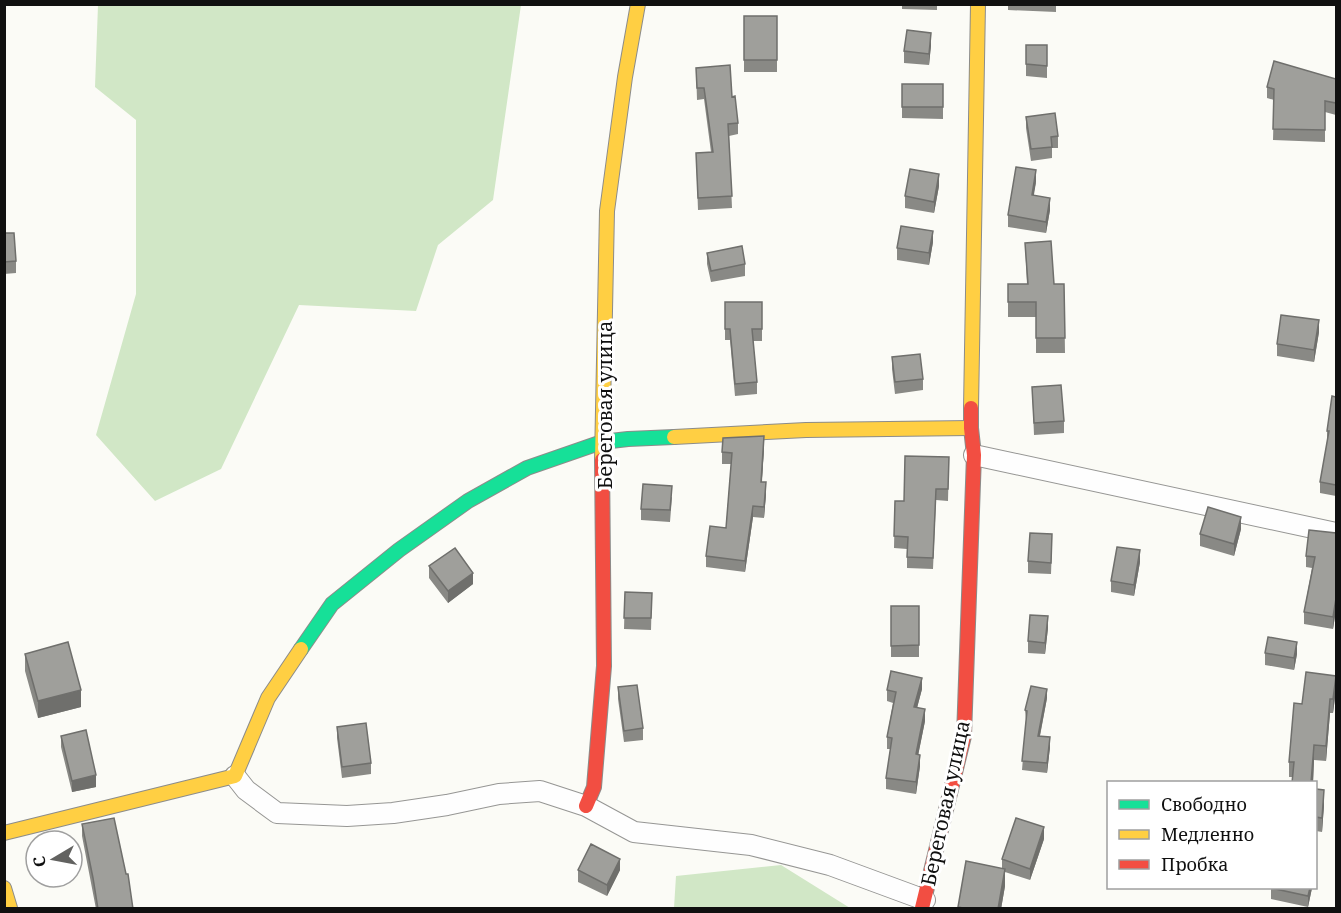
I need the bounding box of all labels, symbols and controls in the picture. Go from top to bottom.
street label: Береговая улица [591,321,618,489]
street label: Береговая улица [914,718,976,888]
legend [1107,781,1317,889]
text: Свободно [1161,792,1247,816]
text: Медленно [1161,822,1254,846]
north arrow [24,829,84,889]
text: Пробка [1161,852,1228,876]
text: С [27,855,51,869]

